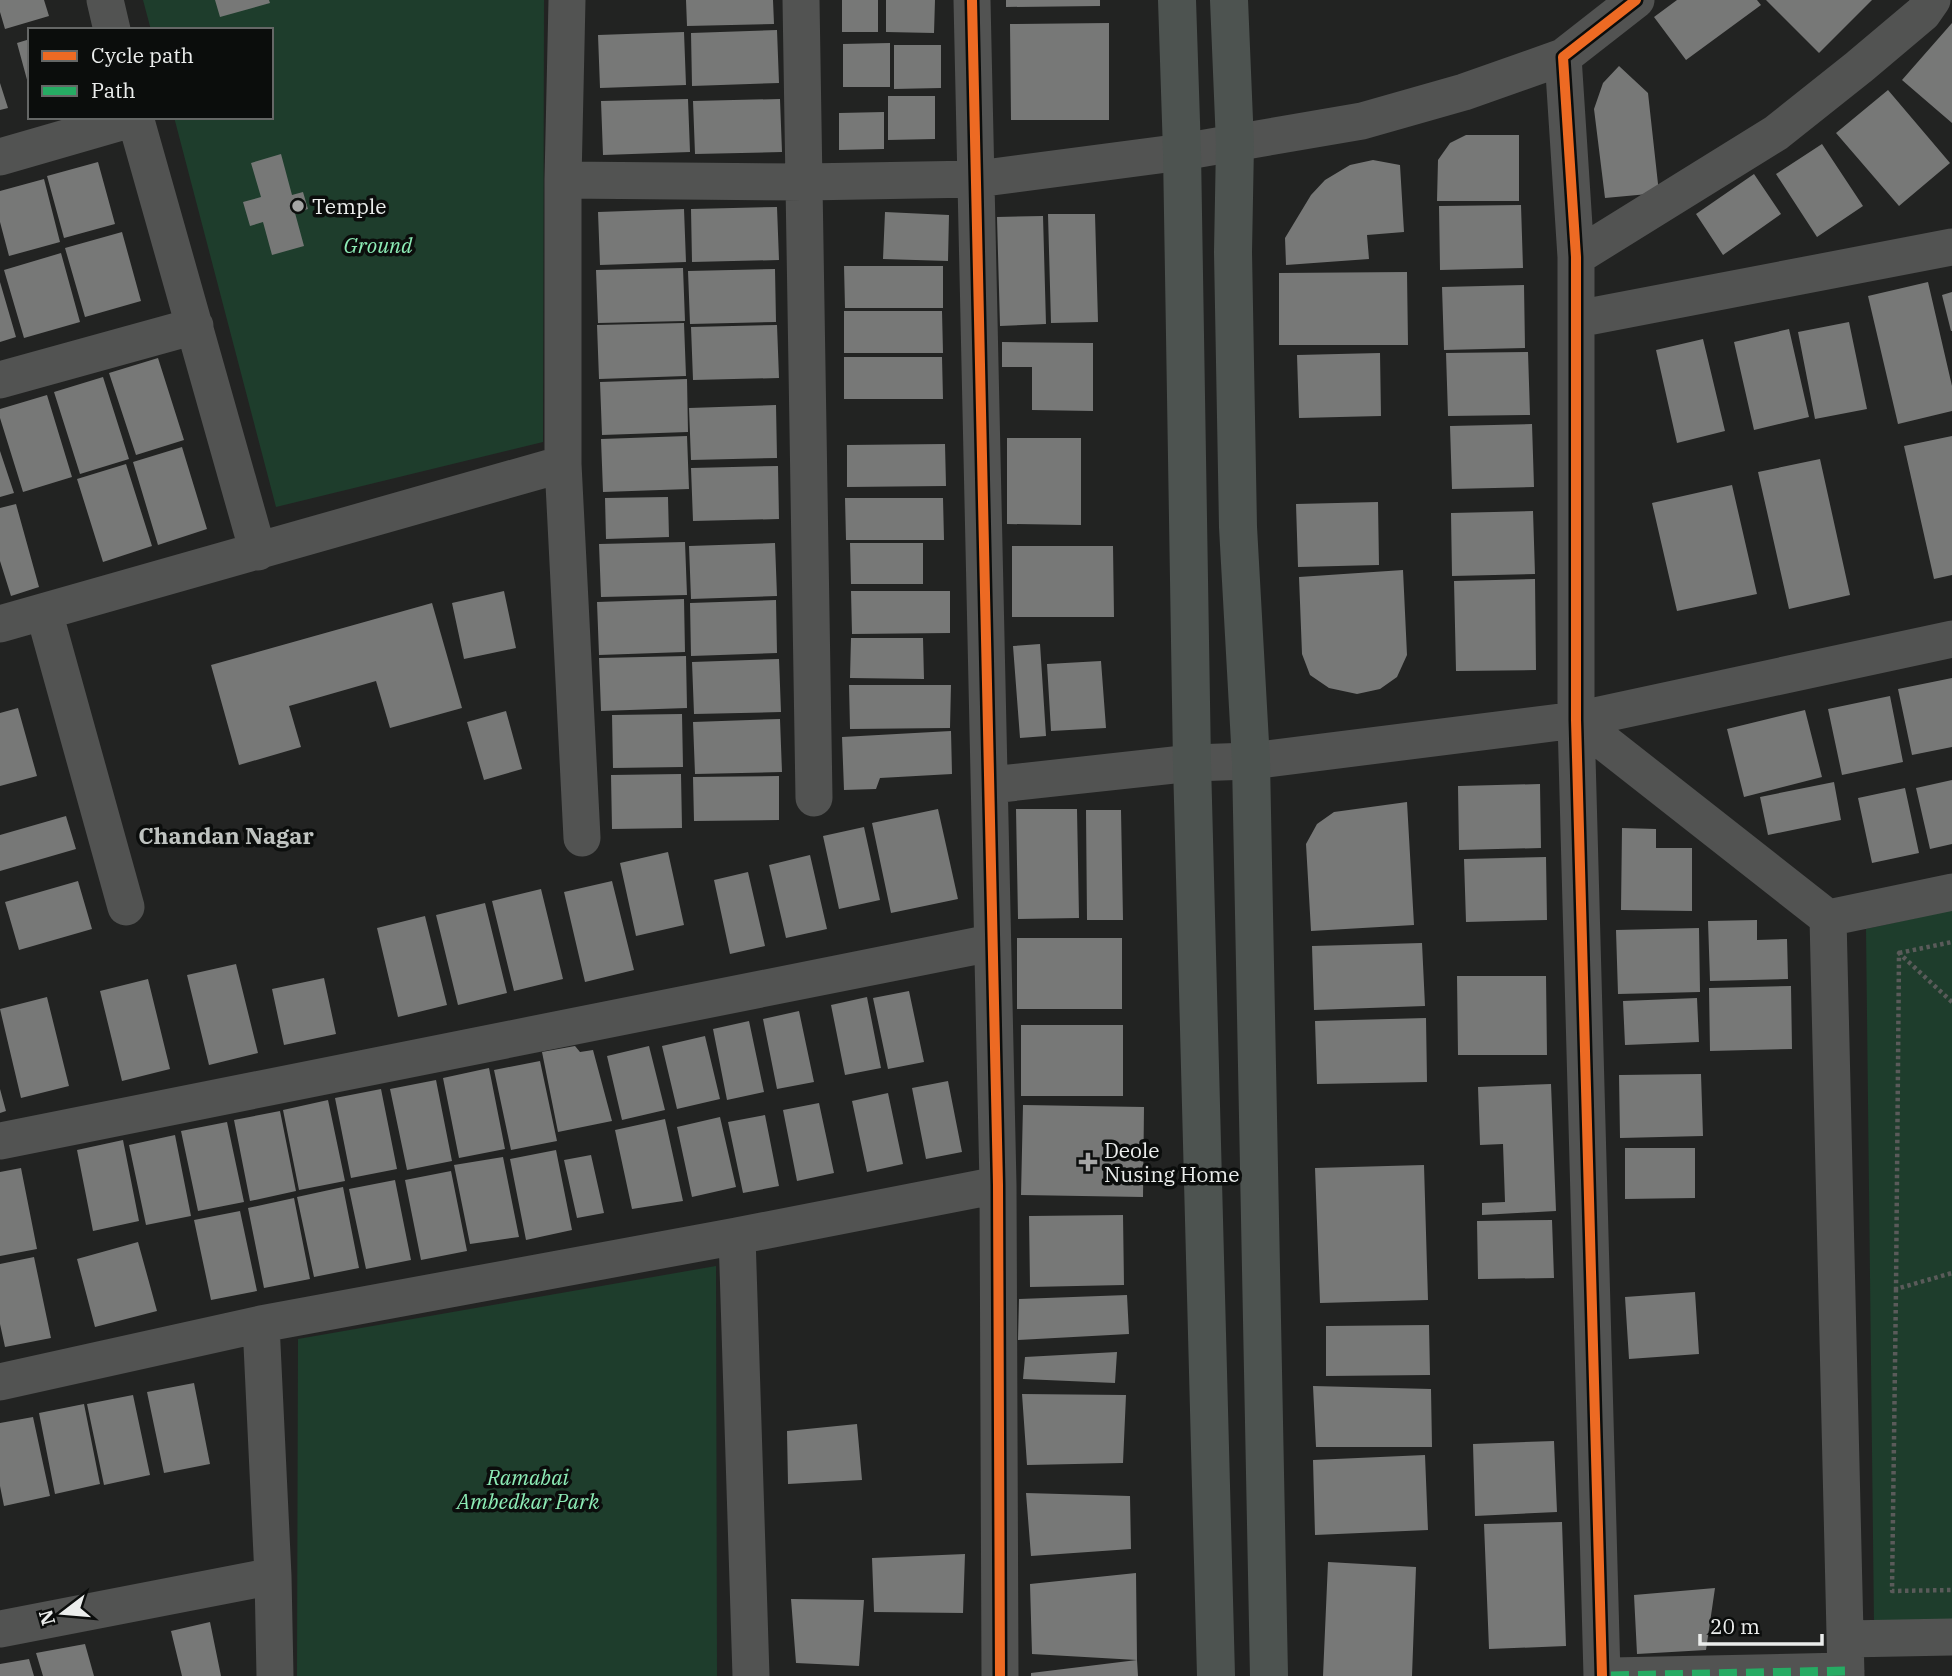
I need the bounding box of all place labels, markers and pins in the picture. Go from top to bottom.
place label: Temple [312,192,386,220]
marker: Temple [290,198,306,214]
place label: Deole Nusing Home [1104,1136,1240,1188]
marker: Deole Nusing Home [1078,1152,1098,1172]

